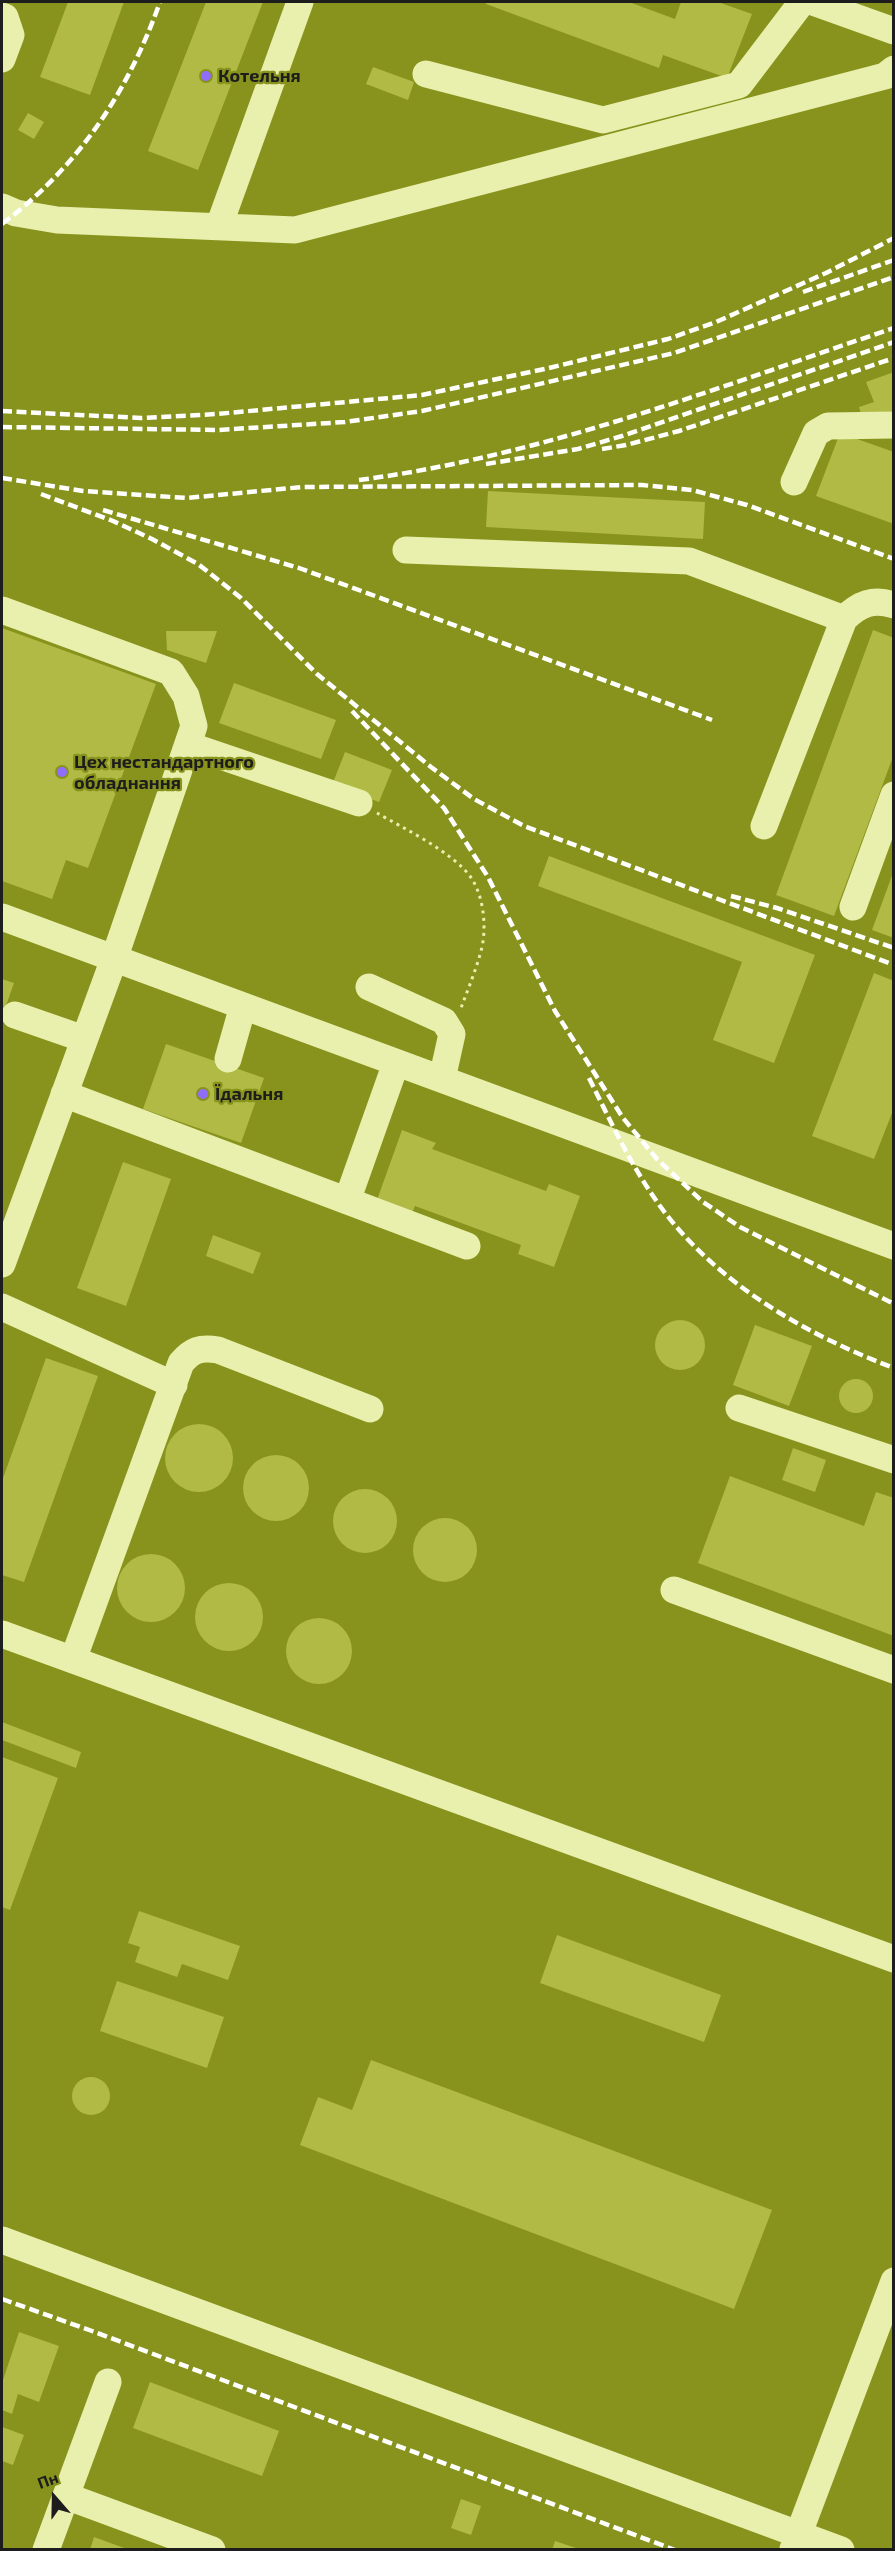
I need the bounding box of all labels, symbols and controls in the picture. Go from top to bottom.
place label: Котельня [218,65,301,87]
marker: Котельня [199,69,213,83]
place label: Цех нестандартного обладнання [74,751,254,794]
marker: Цех нестандартного обладнання [55,765,69,779]
place label: Їдальня [215,1083,283,1105]
marker: Їдальня [196,1087,210,1101]
north arrow [24,2467,84,2527]
text: Пн [35,2467,61,2492]

